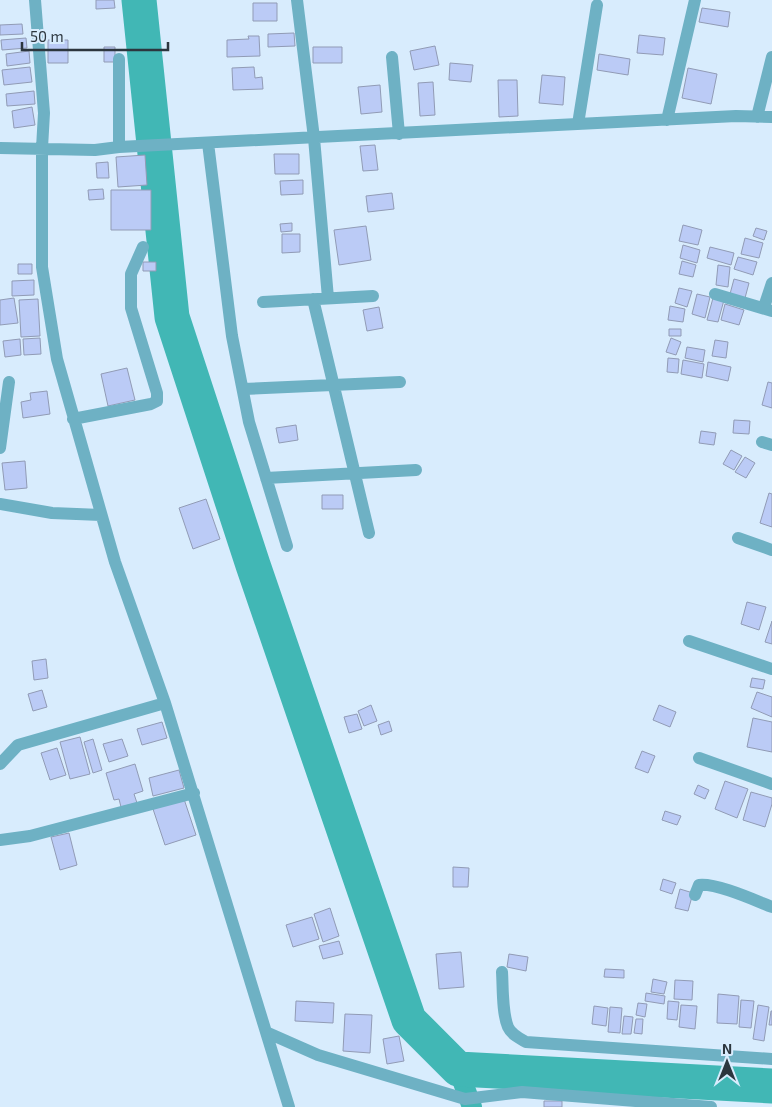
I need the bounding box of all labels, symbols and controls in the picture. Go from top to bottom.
scale bar [22,20,169,52]
text: 50 m [30,27,64,45]
north arrow [702,1037,752,1087]
text: N [722,1040,732,1057]

